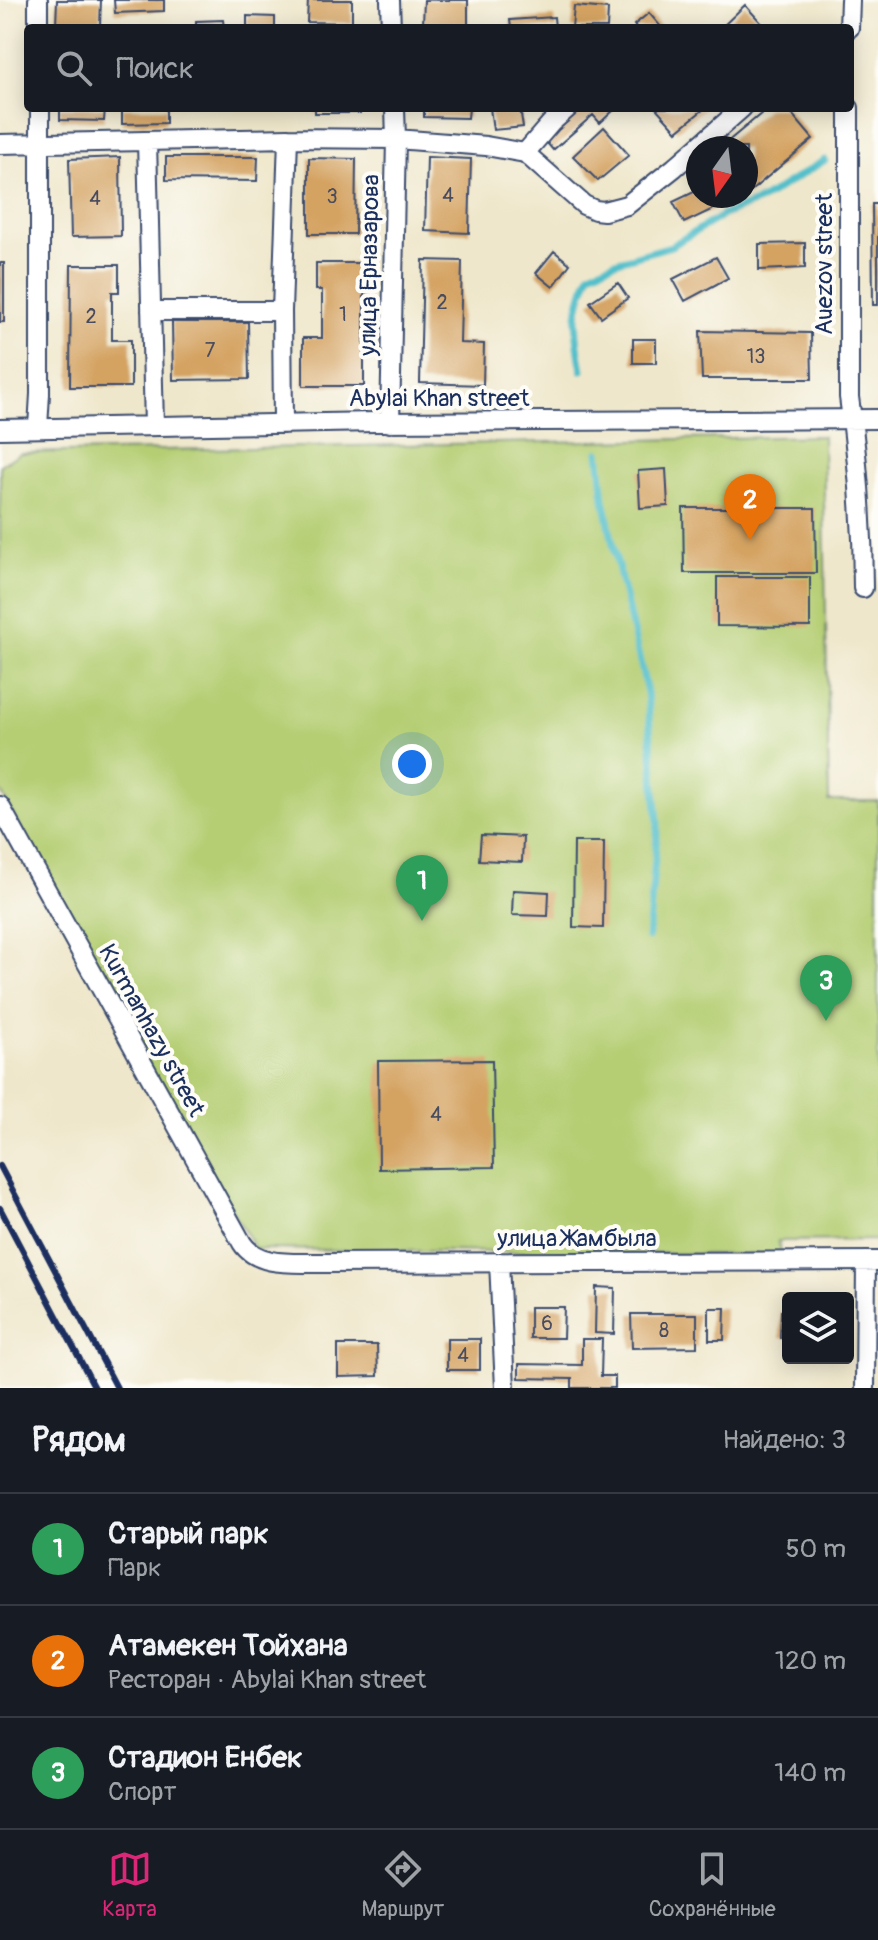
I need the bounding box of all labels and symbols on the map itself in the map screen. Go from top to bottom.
north arrow [686,136,758,208]
street label: улица Ерназарова [353,174,386,357]
house number: 4 [442,183,454,208]
house number: 3 [326,184,338,209]
house number: 4 [89,186,101,211]
street label: Auezov street [810,193,839,335]
house number: 2 [436,290,448,315]
house number: 1 [339,302,347,327]
house number: 2 [85,304,97,329]
house number: 7 [205,338,216,363]
house number: 13 [747,344,765,369]
street label: Abylai Khan street [349,384,530,413]
pin: 2 [724,474,776,540]
your location [392,744,432,784]
pin: 1 [396,855,448,921]
street label: Kurmanhazy street [92,939,211,1122]
pin: 3 [800,955,852,1021]
house number: 4 [430,1102,442,1127]
street label: улица Жамбыла [496,1224,657,1253]
house number: 6 [541,1311,553,1336]
house number: 8 [659,1318,669,1343]
house number: 4 [457,1343,469,1368]

